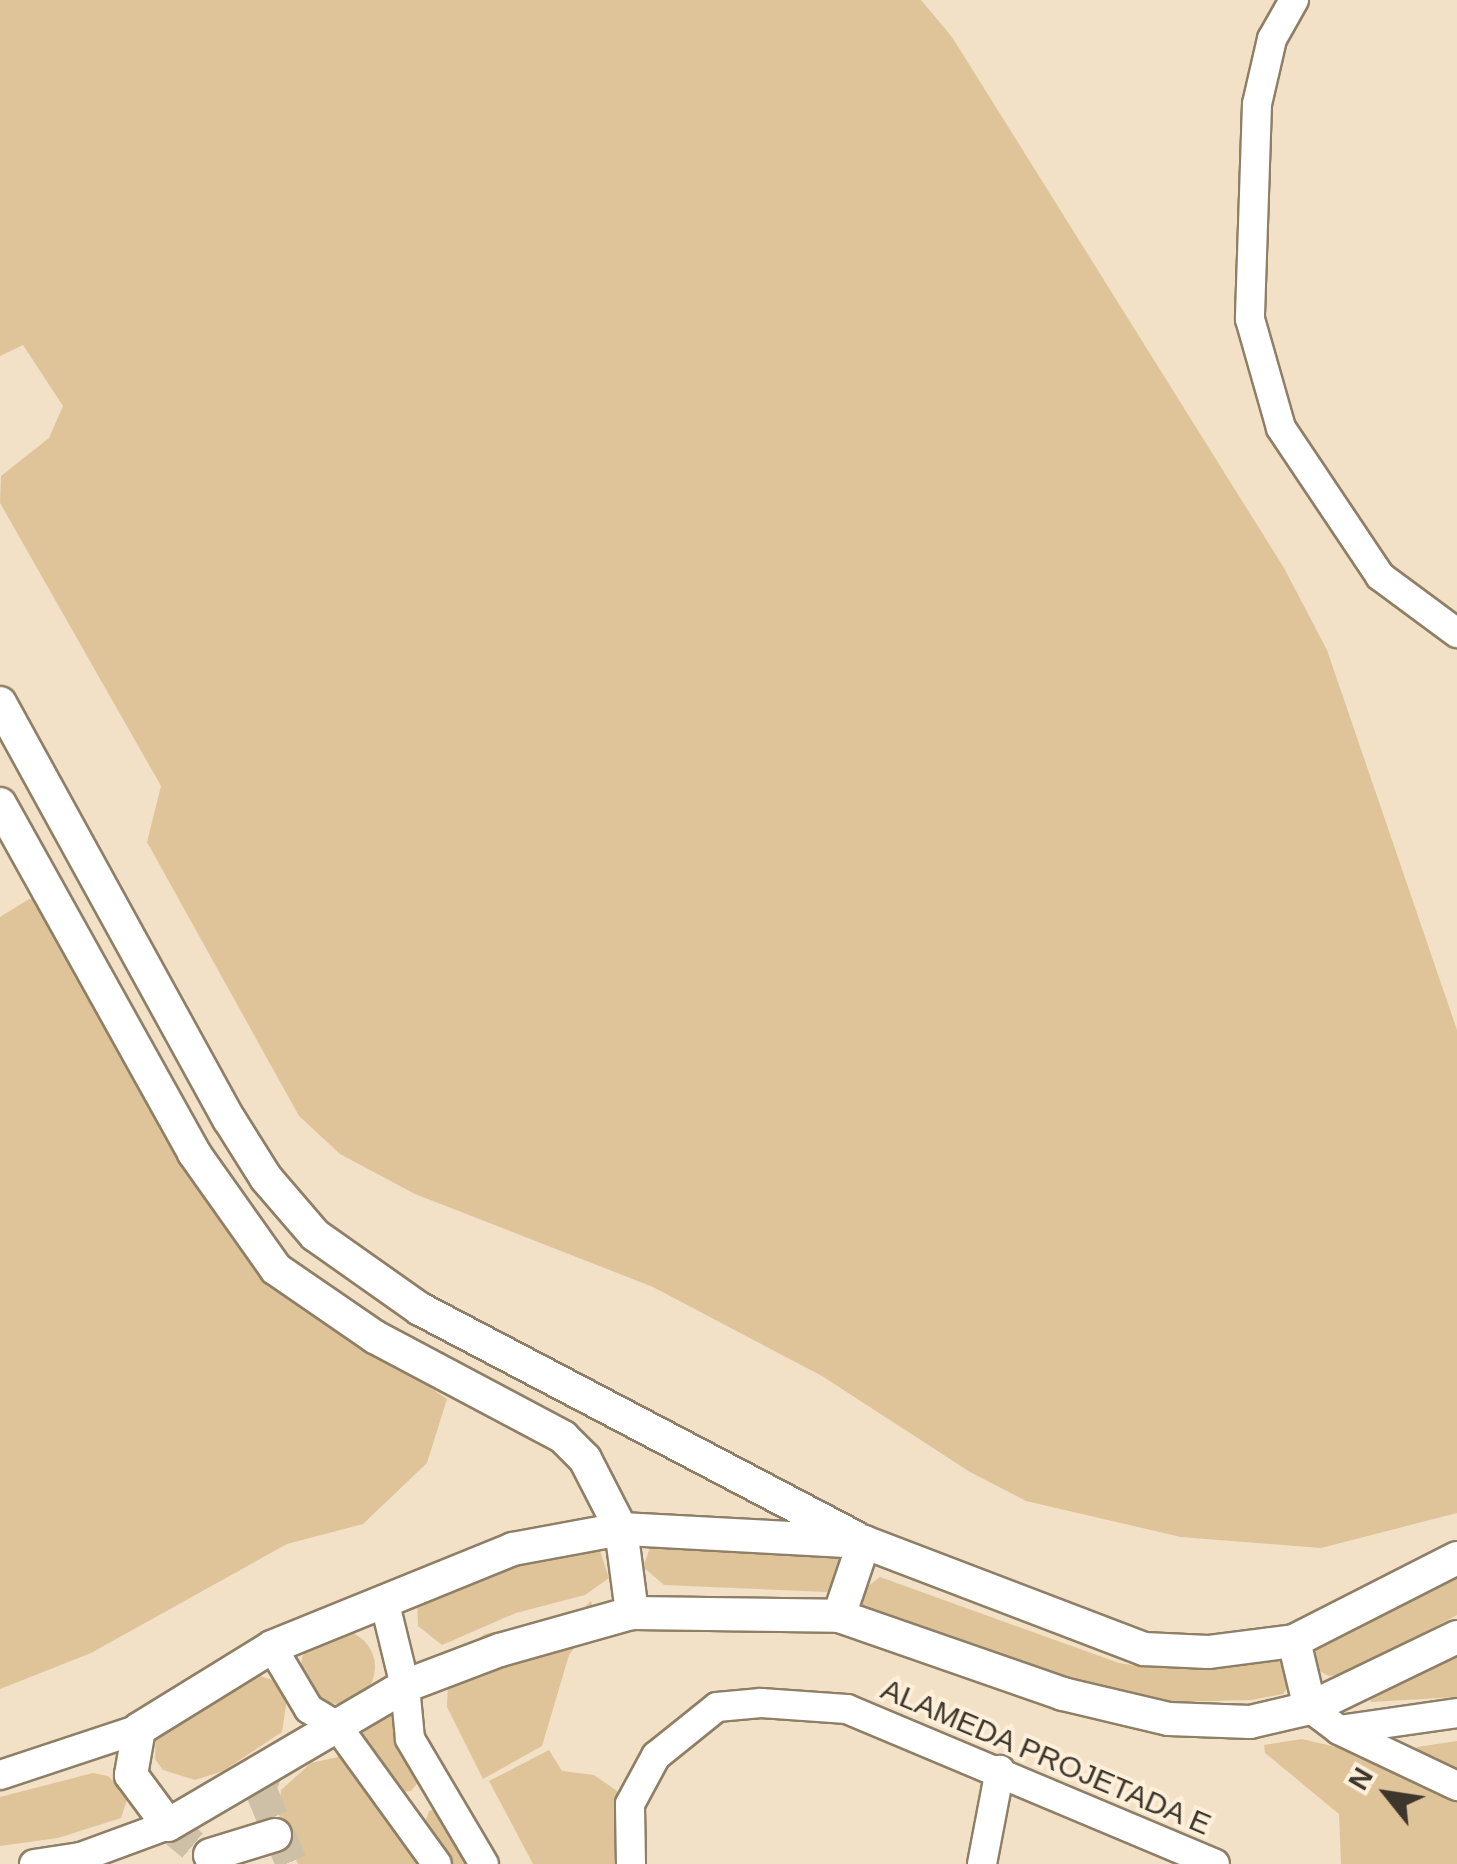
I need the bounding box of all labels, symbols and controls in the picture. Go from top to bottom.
street label: ALAMEDA PROJETADA E [874,1671,1218,1843]
north arrow [1337,1744,1437,1844]
text: N [1342,1762,1379,1795]

